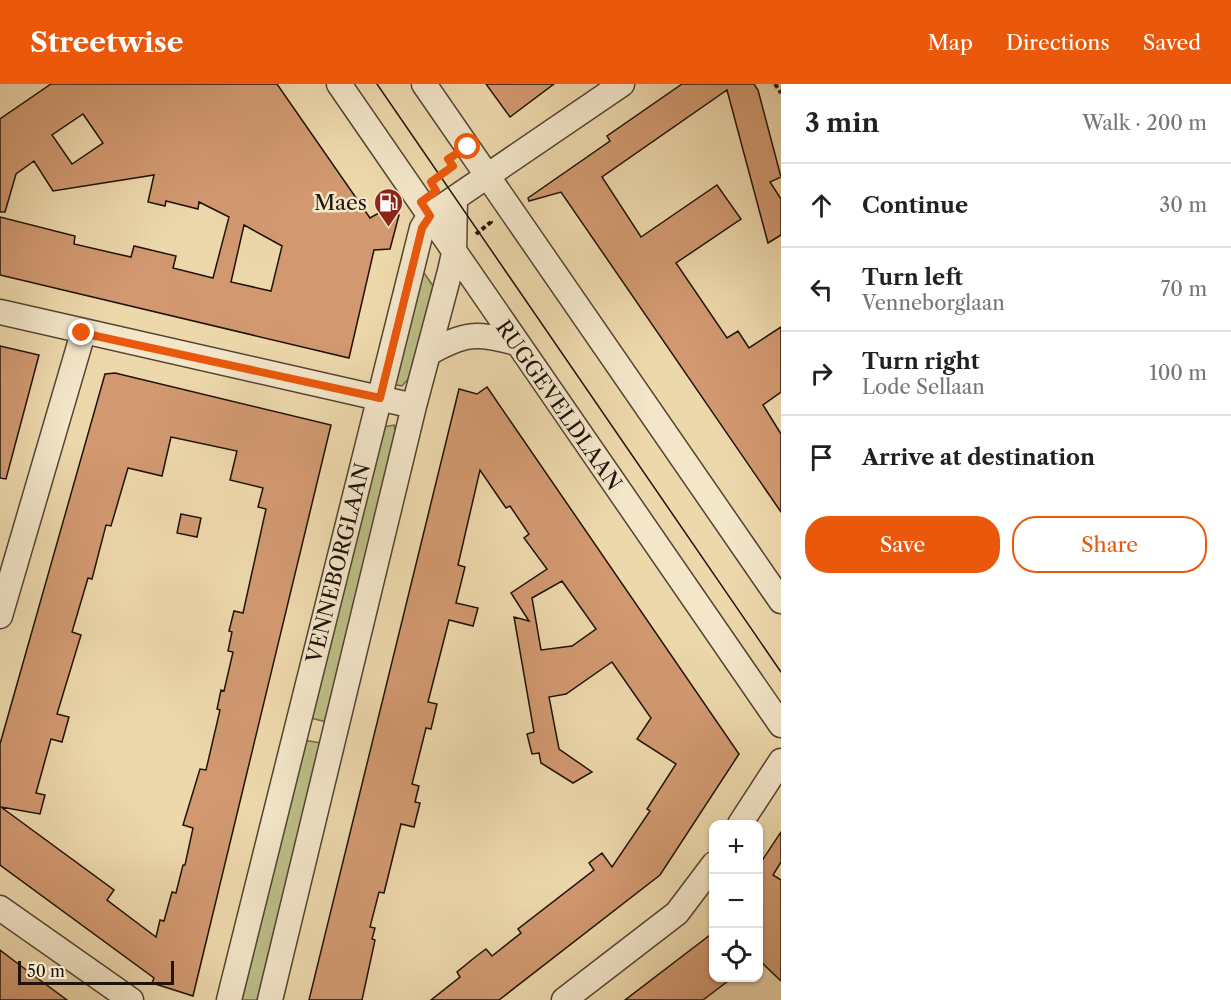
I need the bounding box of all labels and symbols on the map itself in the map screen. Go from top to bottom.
route start [454,133,480,159]
fuel station icon: Maes [372,186,404,228]
place label: Maes [314,190,367,215]
street label: RUGGEVELDLAAN [491,315,627,495]
route end [68,319,94,345]
street label: VENNEBORGLAAN [301,461,375,666]
scale bar [18,958,174,986]

